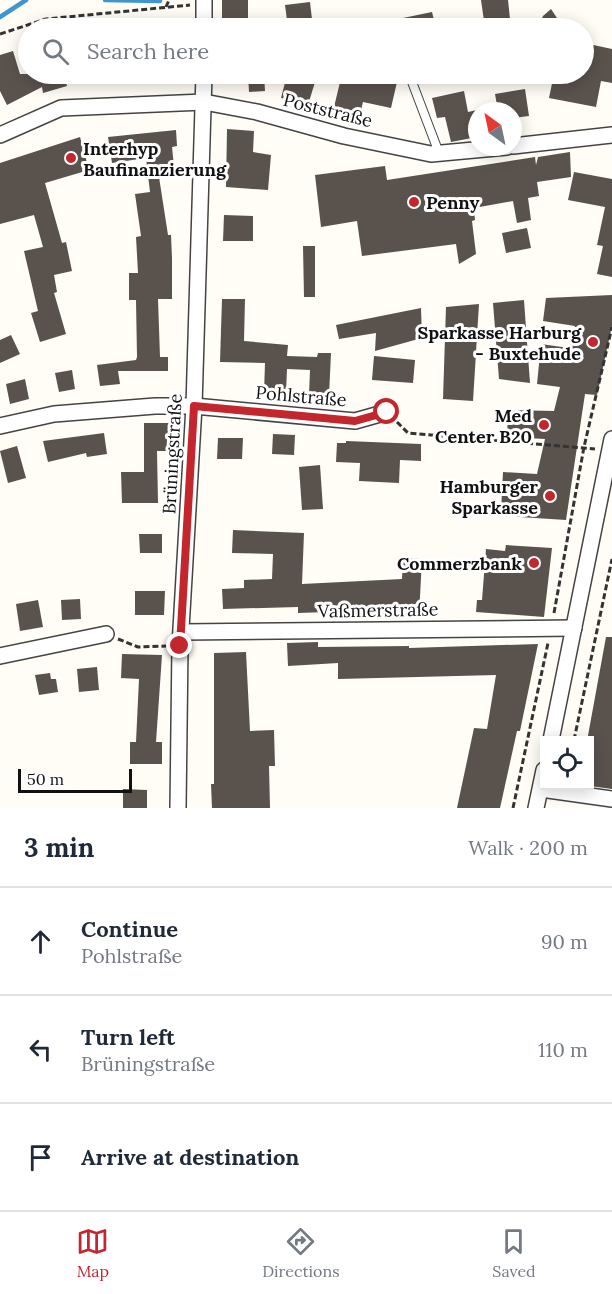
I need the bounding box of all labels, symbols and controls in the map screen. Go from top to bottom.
search box [18,18,594,84]
icon: search [39,35,72,68]
text: Search here [87,37,209,65]
street label: Poststraße [281,88,375,132]
north arrow [468,102,522,156]
place label: Interhyp Baufinanzierung [83,137,227,181]
marker: Interhyp Baufinanzierung [64,151,78,165]
place label: Penny [426,191,480,214]
marker: Penny [407,195,421,209]
place label: Sparkasse Harburg - Buxtehude [418,321,582,365]
marker: Sparkasse Harburg - Buxtehude [586,335,600,349]
street label: Pohlstraße [255,381,348,411]
street label: Brüningstraße [157,393,187,515]
route start [373,398,399,424]
place label: Med Center B20 [435,404,532,448]
marker: Med Center B20 [537,418,551,432]
place label: Hamburger Sparkasse [440,475,538,519]
marker: Hamburger Sparkasse [543,489,557,503]
place label: Commerzbank [397,552,522,575]
marker: Commerzbank [527,556,541,570]
street label: Vaßmerstraße [316,597,439,623]
route end [166,632,192,658]
map controls [540,736,594,790]
button: locate [540,736,594,790]
scale bar [18,766,132,794]
text: 50 m [27,769,64,789]
text: 3 min [24,831,94,864]
text: Walk · 200 m [468,835,588,860]
text: Continue [81,915,178,943]
icon: ahead [24,925,57,958]
text: 90 m [541,929,588,954]
text: Pohlstraße [81,943,182,968]
text: Turn left [81,1023,175,1051]
icon: left [24,1033,57,1066]
text: 110 m [538,1037,588,1062]
text: Brüningstraße [81,1051,215,1076]
icon: arrive [24,1141,57,1174]
text: Arrive at destination [81,1143,299,1171]
tab: Map [76,1225,109,1281]
tab: Directions [262,1225,340,1281]
tab: Saved [492,1225,536,1281]

